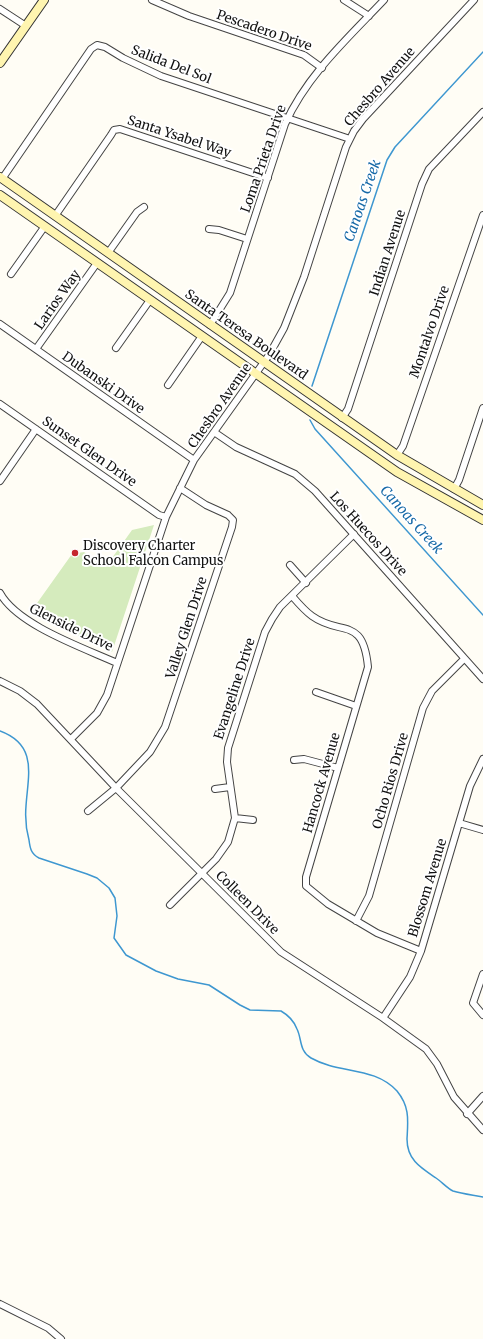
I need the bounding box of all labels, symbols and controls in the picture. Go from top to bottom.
street label: Pescadero Drive [214,7,314,55]
street label: Salida Del Sol [129,43,213,87]
street label: Chesbro Avenue [341,44,419,130]
street label: Loma Prieta Drive [238,103,290,215]
street label: Santa Ysabel Way [125,113,233,161]
water label: Canoas Creek [341,158,385,244]
street label: Indian Avenue [367,208,409,298]
street label: Larios Way [32,267,84,333]
street label: Montalvo Drive [407,284,453,380]
street label: Santa Teresa Boulevard [182,287,310,383]
street label: Dubanski Drive [59,349,147,417]
street label: Chesbro Avenue [185,361,255,451]
street label: Sunset Glen Drive [39,414,139,490]
water label: Canoas Creek [376,483,446,557]
street label: Los Huecos Drive [326,489,410,579]
place label: Discovery Charter School Falcon Campus [83,538,223,569]
marker: Discovery Charter School Falcon Campus [70,548,80,558]
street label: Valley Glen Drive [163,575,211,681]
street label: Glenside Drive [27,601,115,655]
street label: Evangeline Drive [211,636,259,742]
street label: Hancock Avenue [300,731,344,835]
street label: Ocho Rios Drive [370,731,412,831]
street label: Blossom Avenue [406,837,450,939]
street label: Colleen Drive [212,868,282,938]

